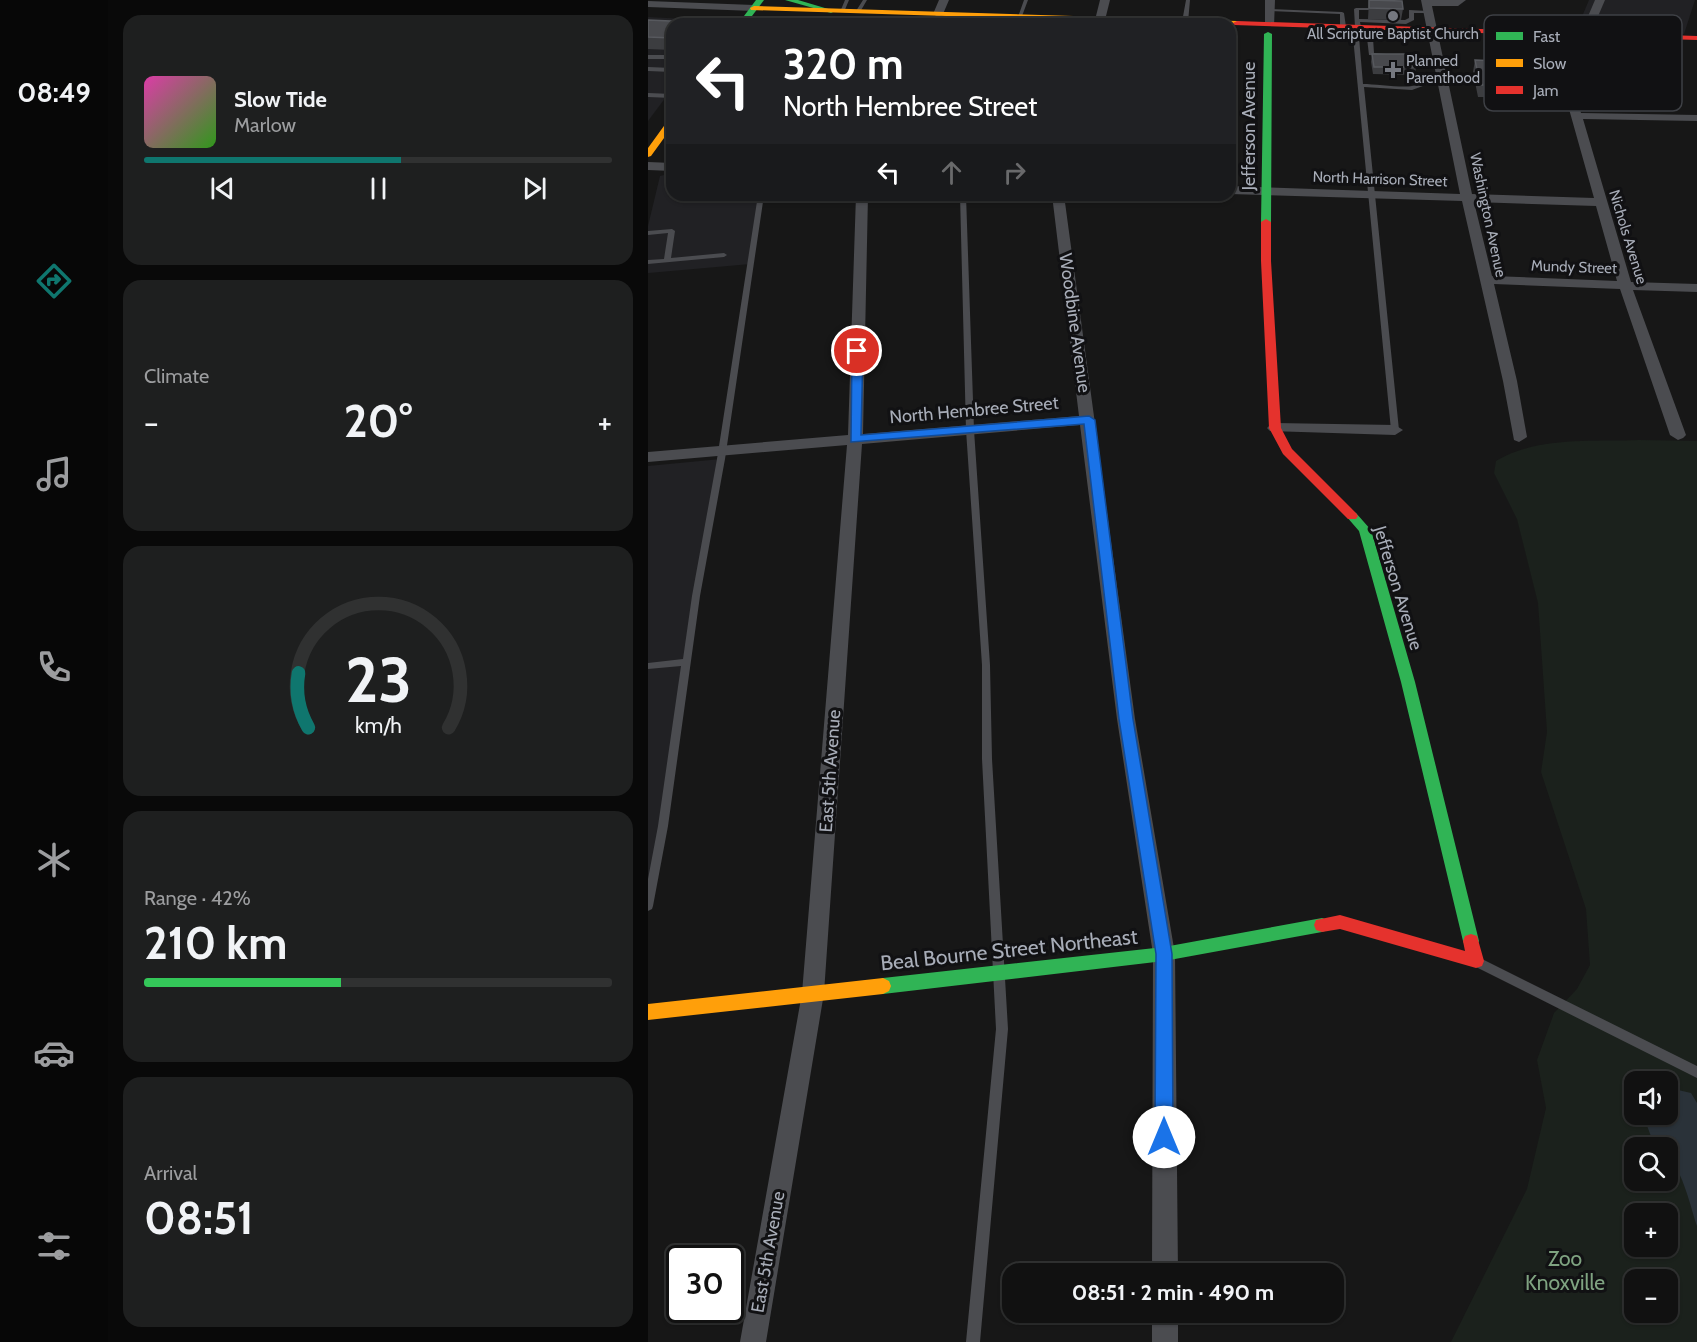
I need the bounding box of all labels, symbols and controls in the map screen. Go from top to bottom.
marker: All Scripture Baptist Church [1386,9,1400,23]
legend [1484,15,1682,111]
place label: All Scripture Baptist Church [1307,25,1479,43]
text: Fast [1533,27,1561,46]
text: 320 m [783,38,903,90]
icon: left [684,42,762,120]
place label: Planned Parenthood [1406,52,1480,87]
text: Slow [1533,54,1567,73]
marker: Planned Parenthood [1384,61,1402,79]
street label: Jefferson Avenue [1238,62,1260,191]
text: 08:49 [17,76,91,109]
text: Jam [1532,81,1559,100]
text: Slow Tide [234,86,327,113]
text: North Hembree Street [783,90,1037,123]
text: Marlow [234,113,296,137]
street label: Washington Avenue [1466,151,1510,279]
icon: left [872,156,905,189]
icon: ahead [935,156,968,189]
icon: right [998,156,1031,189]
street label: North Harrison Street [1312,168,1448,190]
icon: previous [206,172,239,205]
icon: pause [362,172,395,205]
icon: next [518,172,551,205]
street label: Nichols Avenue [1605,188,1651,287]
street label: Woodbine Avenue [1054,252,1096,394]
street label: Mundy Street [1531,257,1617,277]
icon: directions [33,260,75,302]
pin [831,325,882,376]
icon: arrive [840,334,873,367]
text: Climate [144,364,209,388]
street label: North Hembree Street [889,392,1059,428]
text: 20° [344,394,412,448]
text: − [144,402,159,442]
text: + [597,402,612,442]
icon: music [33,453,75,495]
street label: Jefferson Avenue [1368,522,1427,653]
text: 23 [345,642,411,718]
icon: phone [33,646,75,688]
street label: East 5th Avenue [815,709,845,833]
text: km/h [355,712,401,738]
icon: climate [33,839,75,881]
text: Range · 42% [144,886,251,910]
text: 210 km [144,916,287,970]
street label: Beal Bourne Street Northeast [879,924,1139,975]
icon: car [33,1032,75,1074]
map controls [1624,1071,1678,1323]
button: sound [1624,1071,1678,1125]
position arrow [1132,1105,1196,1169]
button: search [1624,1137,1678,1191]
text: Arrival [144,1161,197,1185]
street label: East 5th Avenue [746,1190,790,1314]
text: 08:51 [144,1191,254,1245]
button: + [1624,1203,1678,1257]
icon: filters [33,1225,75,1267]
speed limit sign: 30 [666,1245,744,1323]
park label: Zoo Knoxville [1525,1246,1605,1295]
button: − [1624,1269,1678,1323]
text: 08:51 · 2 min · 490 m [1072,1279,1274,1306]

